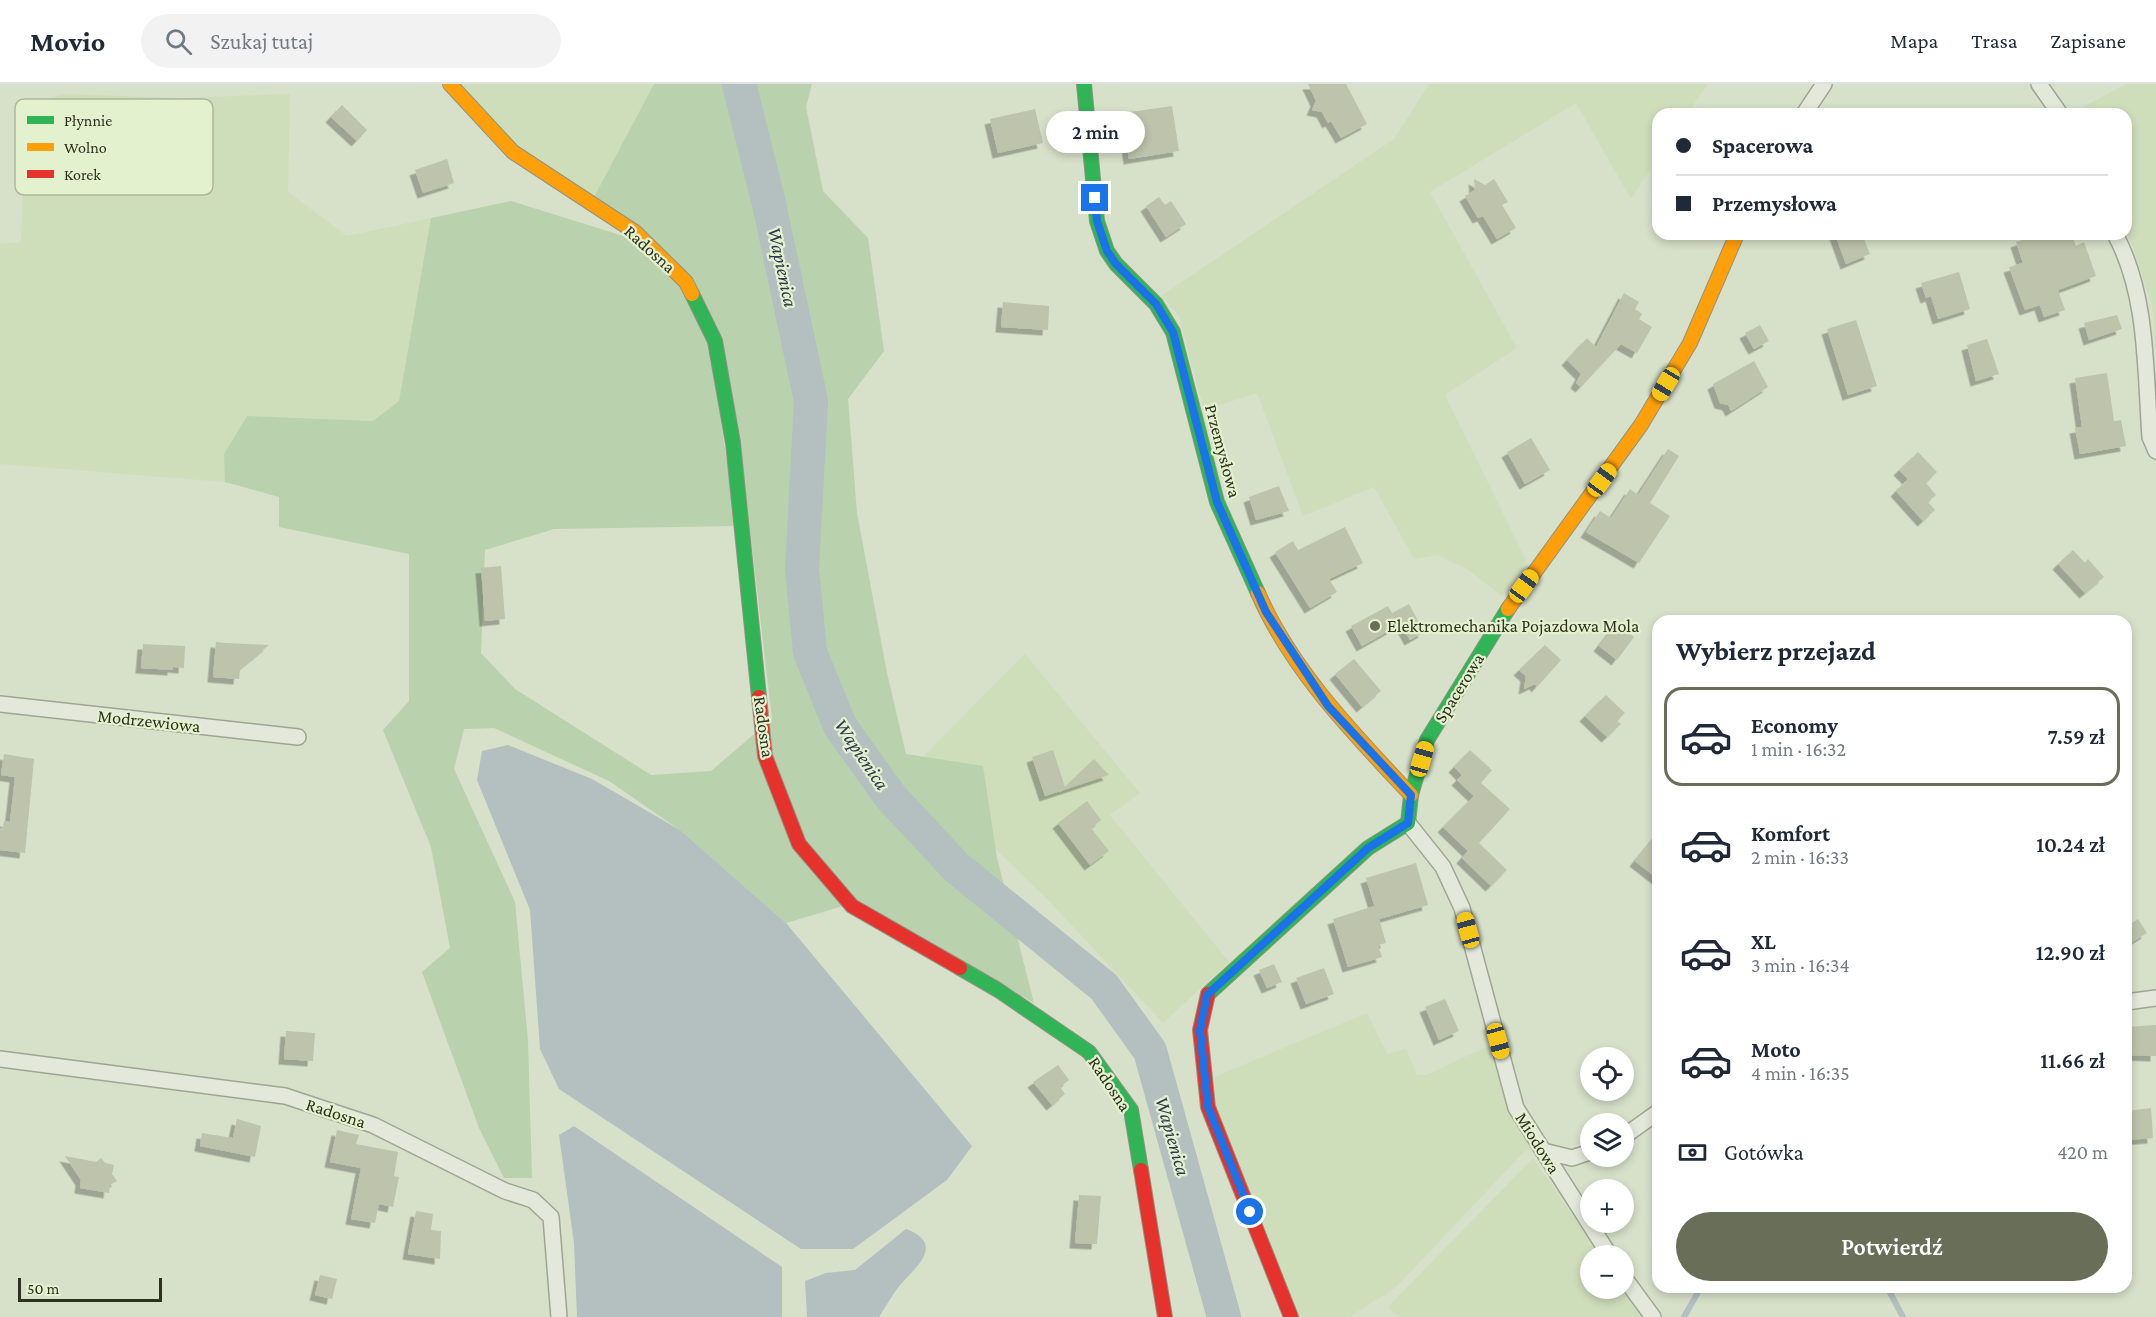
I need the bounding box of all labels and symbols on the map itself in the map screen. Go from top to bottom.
legend [15,99,213,195]
callout: 2 min [1046,111,1144,153]
text: Płynnie [64,112,112,130]
text: Wolno [64,139,107,156]
text: Korek [64,166,101,183]
route end [1081,184,1108,211]
street label: Radosna [620,221,680,277]
water label: Wapienica [763,225,802,309]
car [1649,364,1683,404]
street label: Przemysłowa [1201,402,1245,500]
car [1584,460,1620,500]
car [1506,566,1542,606]
place label: Elektromechanika Pojazdowa Mola [1387,616,1639,637]
marker: Elektromechanika Pojazdowa Mola [1368,619,1382,633]
street label: Spacerowa [1430,650,1488,726]
street label: Radosna [750,695,778,759]
street label: Modrzewiowa [96,706,202,736]
water label: Wapienica [829,714,894,794]
car [1408,739,1436,779]
car [1455,910,1481,950]
car [1485,1021,1511,1061]
street label: Radosna [1084,1053,1136,1115]
street label: Radosna [304,1094,368,1132]
water label: Wapienica [1150,1094,1195,1178]
street label: Miodowa [1511,1109,1565,1177]
route start [1236,1198,1263,1225]
scale bar [18,1275,162,1302]

